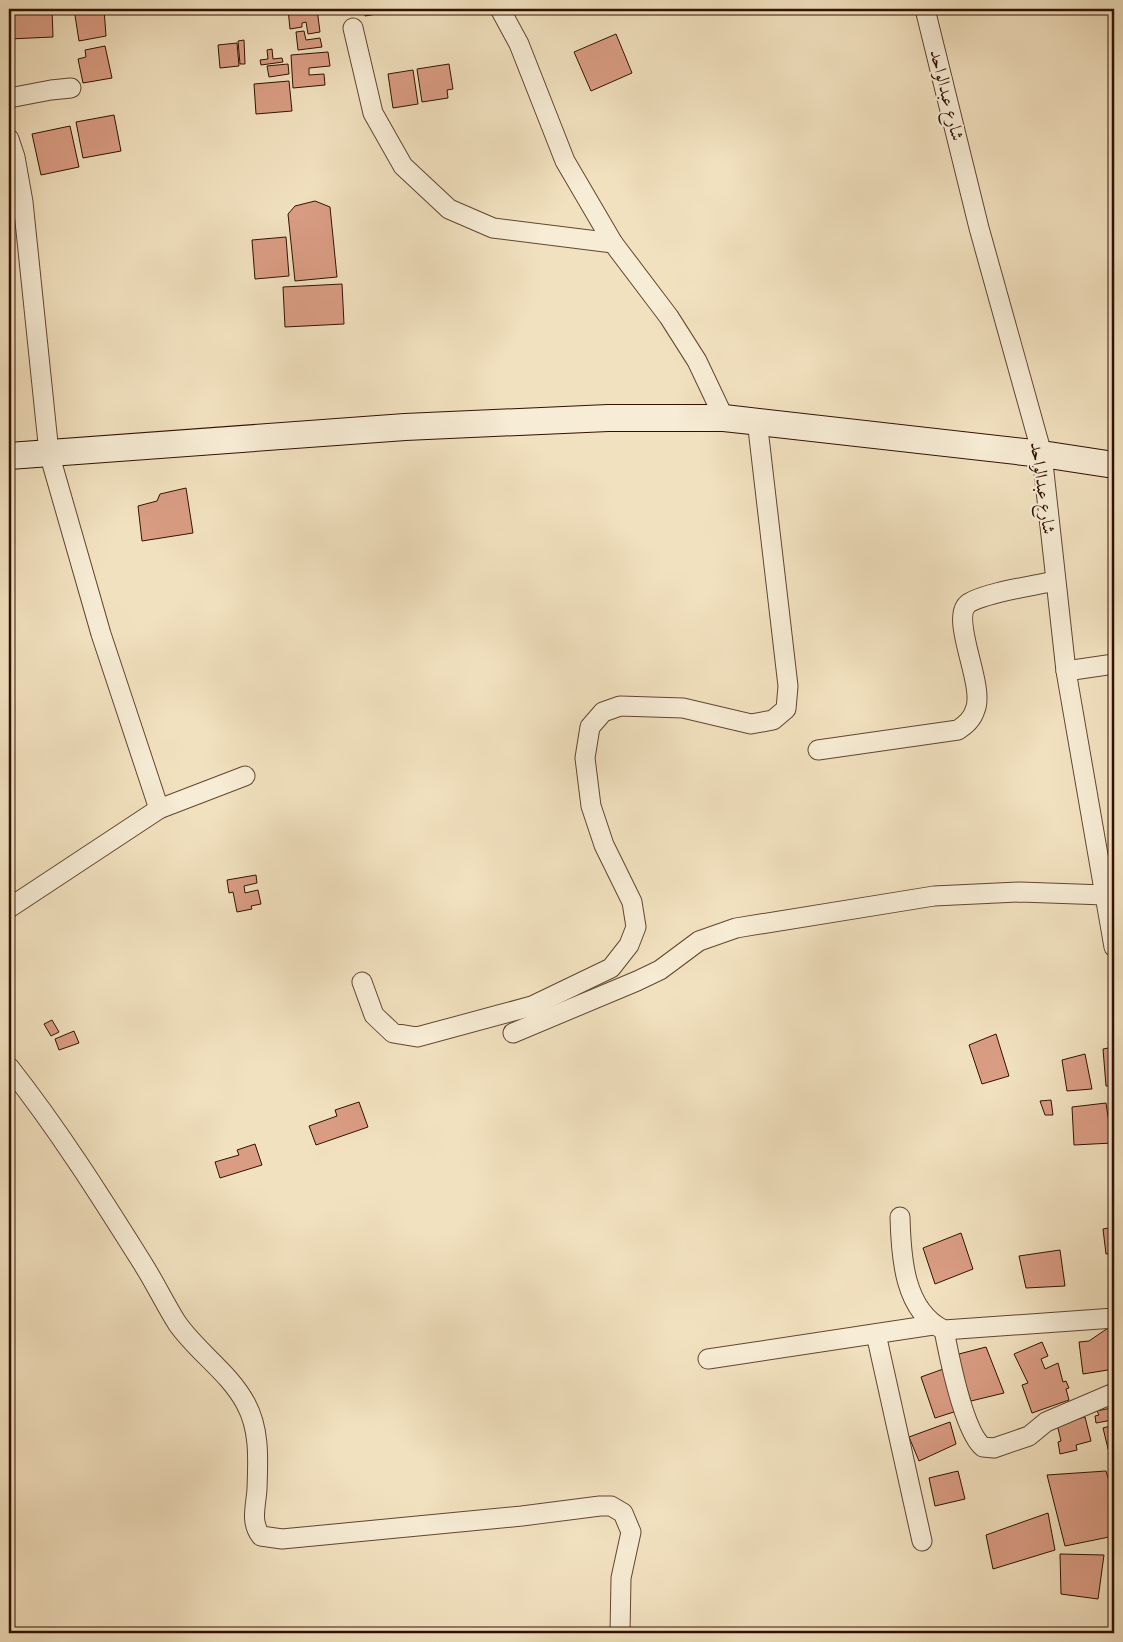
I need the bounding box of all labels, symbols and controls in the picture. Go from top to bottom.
street label: شارع عبدالواحد [921,47,969,144]
street label: شارع عبدالواحد [1022,440,1060,536]

